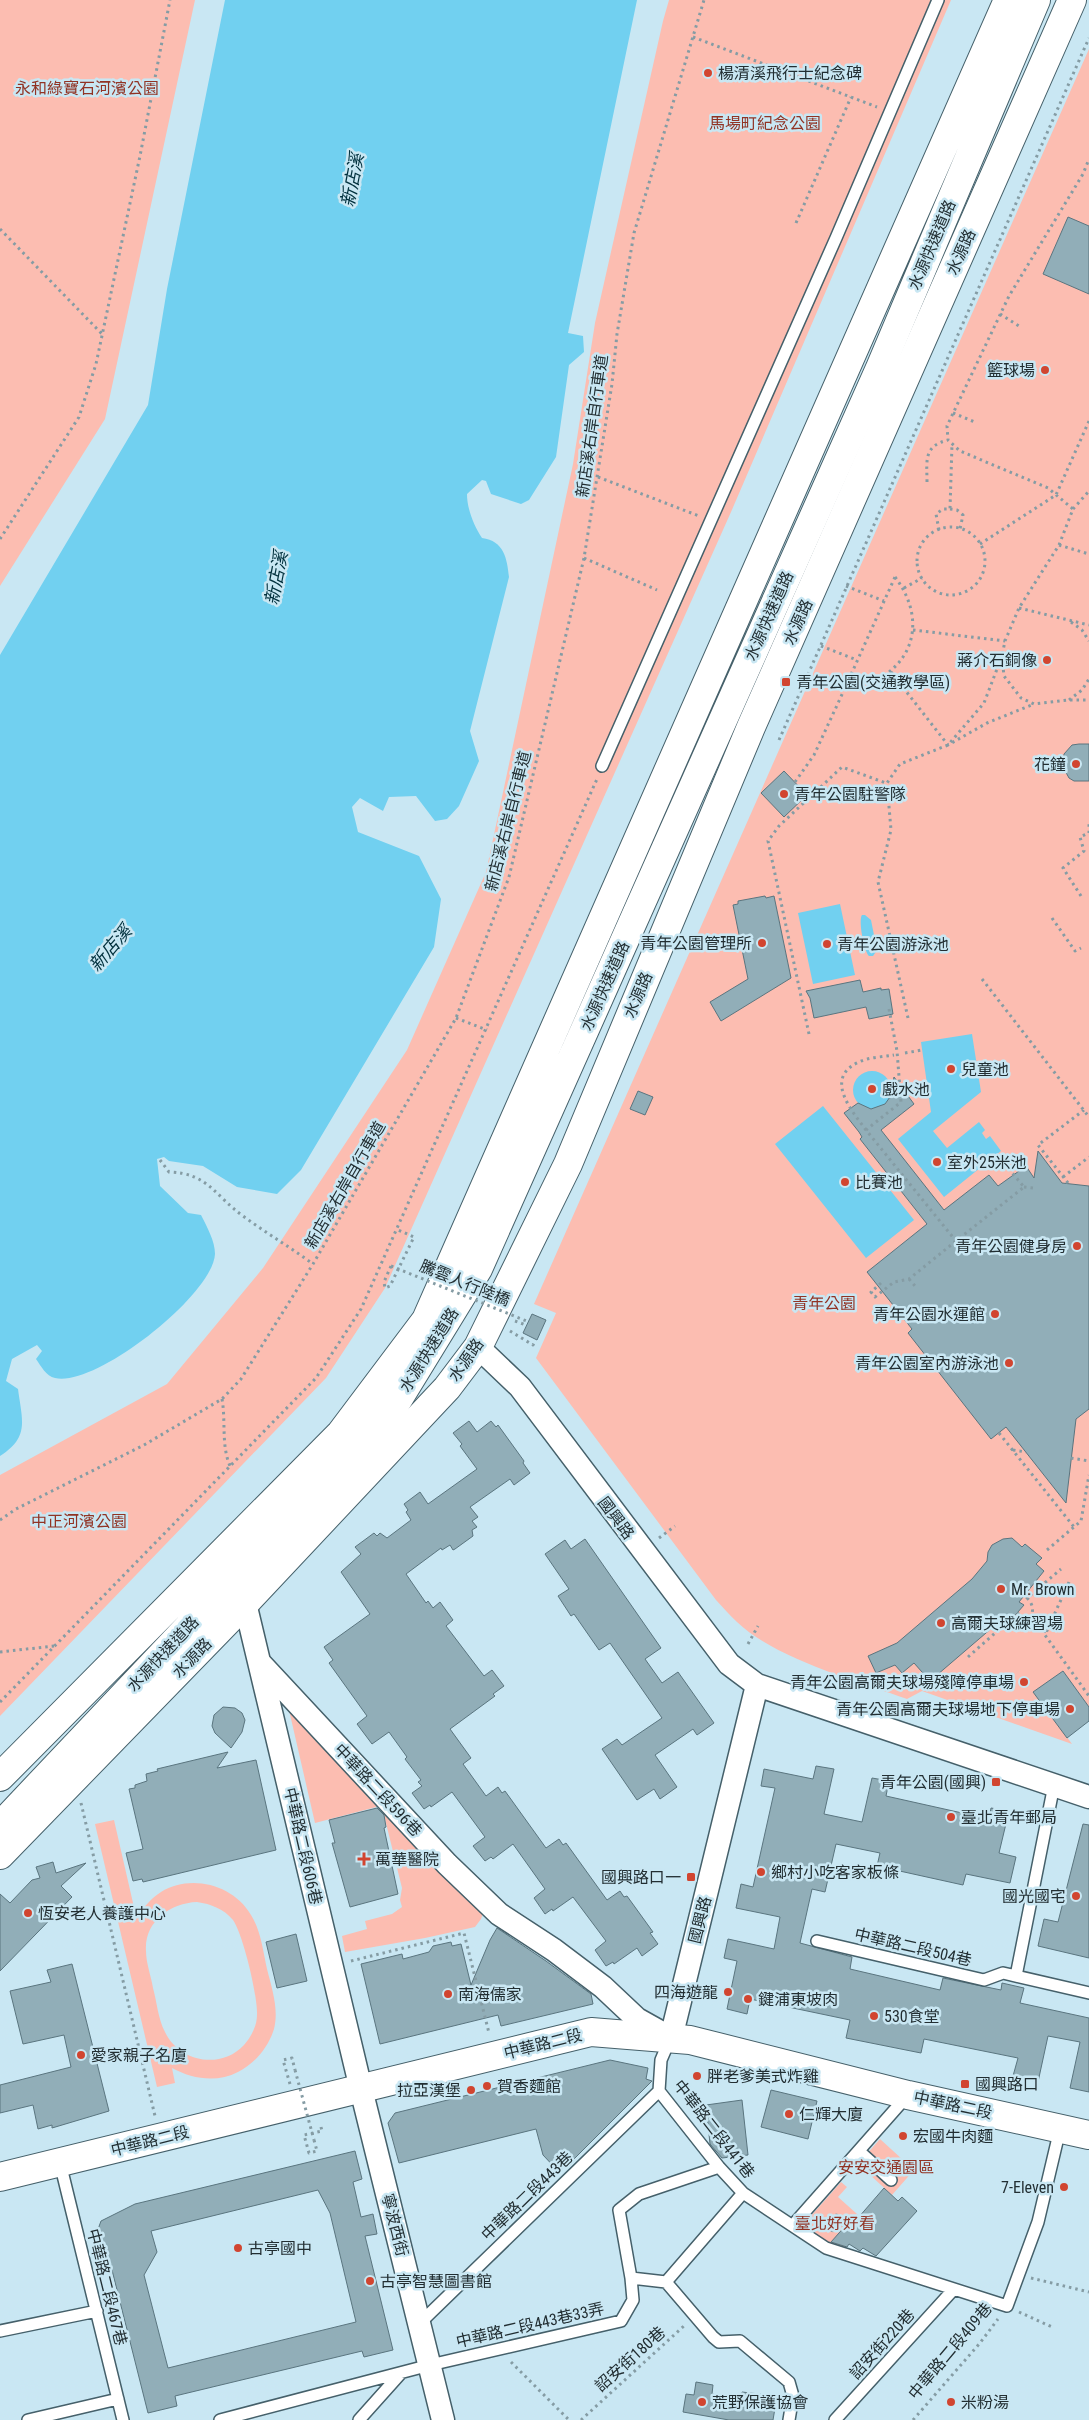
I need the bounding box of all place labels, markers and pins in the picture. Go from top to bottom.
place label: 楊清溪飛行士紀念碑 [718,64,862,83]
marker: 楊清溪飛行士紀念碑 [702,67,714,79]
place label: 籃球場 [987,361,1035,380]
marker: 籃球場 [1039,364,1051,376]
place label: 蔣介石銅像 [957,651,1037,670]
marker: 蔣介石銅像 [1041,654,1053,666]
place label: 青年公園(交通教學區) [796,673,950,692]
marker: 青年公園(交通教學區) [780,676,792,688]
place label: 花鐘 [1034,755,1066,774]
marker: 花鐘 [1070,758,1082,770]
place label: 青年公園駐警隊 [794,785,906,804]
marker: 青年公園駐警隊 [778,788,790,800]
place label: 青年公園管理所 [640,934,752,953]
place label: 青年公園游泳池 [837,935,949,954]
marker: 青年公園管理所 [756,937,768,949]
marker: 青年公園游泳池 [821,938,833,950]
place label: 兒童池 [961,1060,1009,1079]
marker: 兒童池 [945,1063,957,1075]
place label: 戲水池 [882,1080,930,1099]
marker: 戲水池 [866,1083,878,1095]
place label: 室外25米池 [947,1153,1027,1172]
marker: 室外25米池 [931,1156,943,1168]
place label: 比賽池 [855,1173,903,1192]
marker: 比賽池 [839,1176,851,1188]
place label: 青年公園健身房 [955,1237,1067,1256]
marker: 青年公園健身房 [1071,1240,1083,1252]
place label: 青年公園水運館 [873,1305,985,1324]
marker: 青年公園水運館 [989,1308,1001,1320]
place label: 青年公園室內游泳池 [855,1354,999,1373]
marker: 青年公園室內游泳池 [1003,1357,1015,1369]
place label: Mr. Brown [1011,1580,1075,1599]
marker: Mr. Brown [995,1583,1007,1595]
place label: 高爾夫球練習場 [951,1614,1063,1633]
marker: 高爾夫球練習場 [935,1617,947,1629]
place label: 青年公園高爾夫球場殘障停車場 [790,1673,1014,1692]
marker: 青年公園高爾夫球場殘障停車場 [1018,1676,1030,1688]
place label: 青年公園高爾夫球場地下停車場 [836,1700,1060,1719]
marker: 青年公園高爾夫球場地下停車場 [1064,1703,1076,1715]
place label: 青年公園(國興) [880,1773,986,1792]
marker: 青年公園(國興) [990,1776,1002,1788]
place label: 臺北青年郵局 [961,1808,1057,1827]
marker: 臺北青年郵局 [945,1811,957,1823]
place label: 萬華醫院 [375,1850,439,1869]
marker: 萬華醫院 [357,1852,371,1866]
place label: 鄉村小吃客家板條 [771,1863,899,1882]
marker: 鄉村小吃客家板條 [755,1866,767,1878]
place label: 國興路口一 [601,1868,681,1887]
marker: 國興路口一 [685,1871,697,1883]
place label: 國光國宅 [1002,1887,1066,1906]
marker: 國光國宅 [1070,1890,1082,1902]
place label: 恆安老人養護中心 [38,1904,166,1923]
marker: 恆安老人養護中心 [22,1907,34,1919]
place label: 四海遊龍 [654,1983,718,2002]
place label: 南海儒家 [458,1985,522,2004]
marker: 四海遊龍 [722,1986,734,1998]
marker: 南海儒家 [442,1988,454,2000]
place label: 鍵浦東坡肉 [758,1990,838,2009]
marker: 鍵浦東坡肉 [742,1993,754,2005]
place label: 530食堂 [884,2007,940,2026]
marker: 530食堂 [868,2010,880,2022]
place label: 愛家親子名廈 [91,2046,187,2065]
marker: 愛家親子名廈 [75,2049,87,2061]
place label: 胖老爹美式炸雞 [707,2067,819,2086]
marker: 胖老爹美式炸雞 [691,2070,703,2082]
place label: 國興路口 [975,2075,1039,2094]
place label: 賀香麵館 [497,2077,561,2096]
marker: 國興路口 [959,2078,971,2090]
marker: 賀香麵館 [481,2080,493,2092]
place label: 拉亞漢堡 [397,2081,461,2100]
marker: 拉亞漢堡 [465,2084,477,2096]
place label: 仁輝大廈 [799,2105,863,2124]
marker: 仁輝大廈 [783,2108,795,2120]
place label: 宏國牛肉麵 [913,2127,993,2146]
marker: 宏國牛肉麵 [897,2130,909,2142]
place label: 7-Eleven [1001,2178,1054,2197]
marker: 7-Eleven [1058,2181,1070,2193]
place label: 古亭國中 [248,2239,312,2258]
marker: 古亭國中 [232,2242,244,2254]
place label: 古亭智慧圖書館 [380,2272,492,2291]
marker: 古亭智慧圖書館 [364,2275,376,2287]
place label: 荒野保護協會 [712,2393,808,2412]
place label: 米粉湯 [961,2393,1009,2412]
marker: 荒野保護協會 [696,2396,708,2408]
marker: 米粉湯 [945,2396,957,2408]

